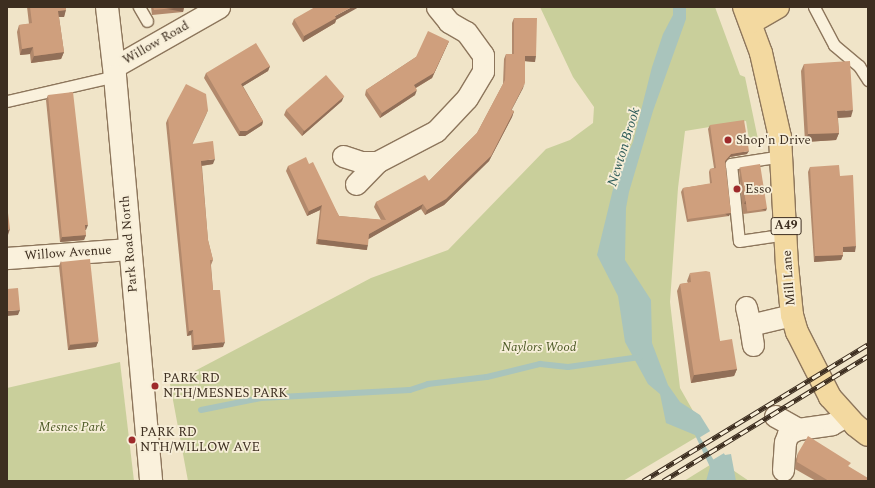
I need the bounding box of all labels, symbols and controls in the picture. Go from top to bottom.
street label: Willow Road [120,18,192,68]
water label: Newton Brook [604,105,644,189]
place label: Shop'n Drive [736,132,811,148]
marker: Shop'n Drive [723,135,733,145]
place label: Esso [745,181,772,197]
marker: Esso [732,184,742,194]
street label: Park Road North [117,195,141,293]
road number: A49 [770,216,802,236]
street label: Willow Avenue [24,242,112,264]
street label: Mill Lane [779,250,799,306]
park label: Naylors Wood [501,339,577,355]
place label: PARK RD NTH/MESNES PARK [163,371,288,402]
marker: PARK RD NTH/MESNES PARK [150,381,160,391]
park label: Mesnes Park [38,419,106,435]
place label: PARK RD NTH/WILLOW AVE [140,425,260,456]
marker: PARK RD NTH/WILLOW AVE [127,435,137,445]

